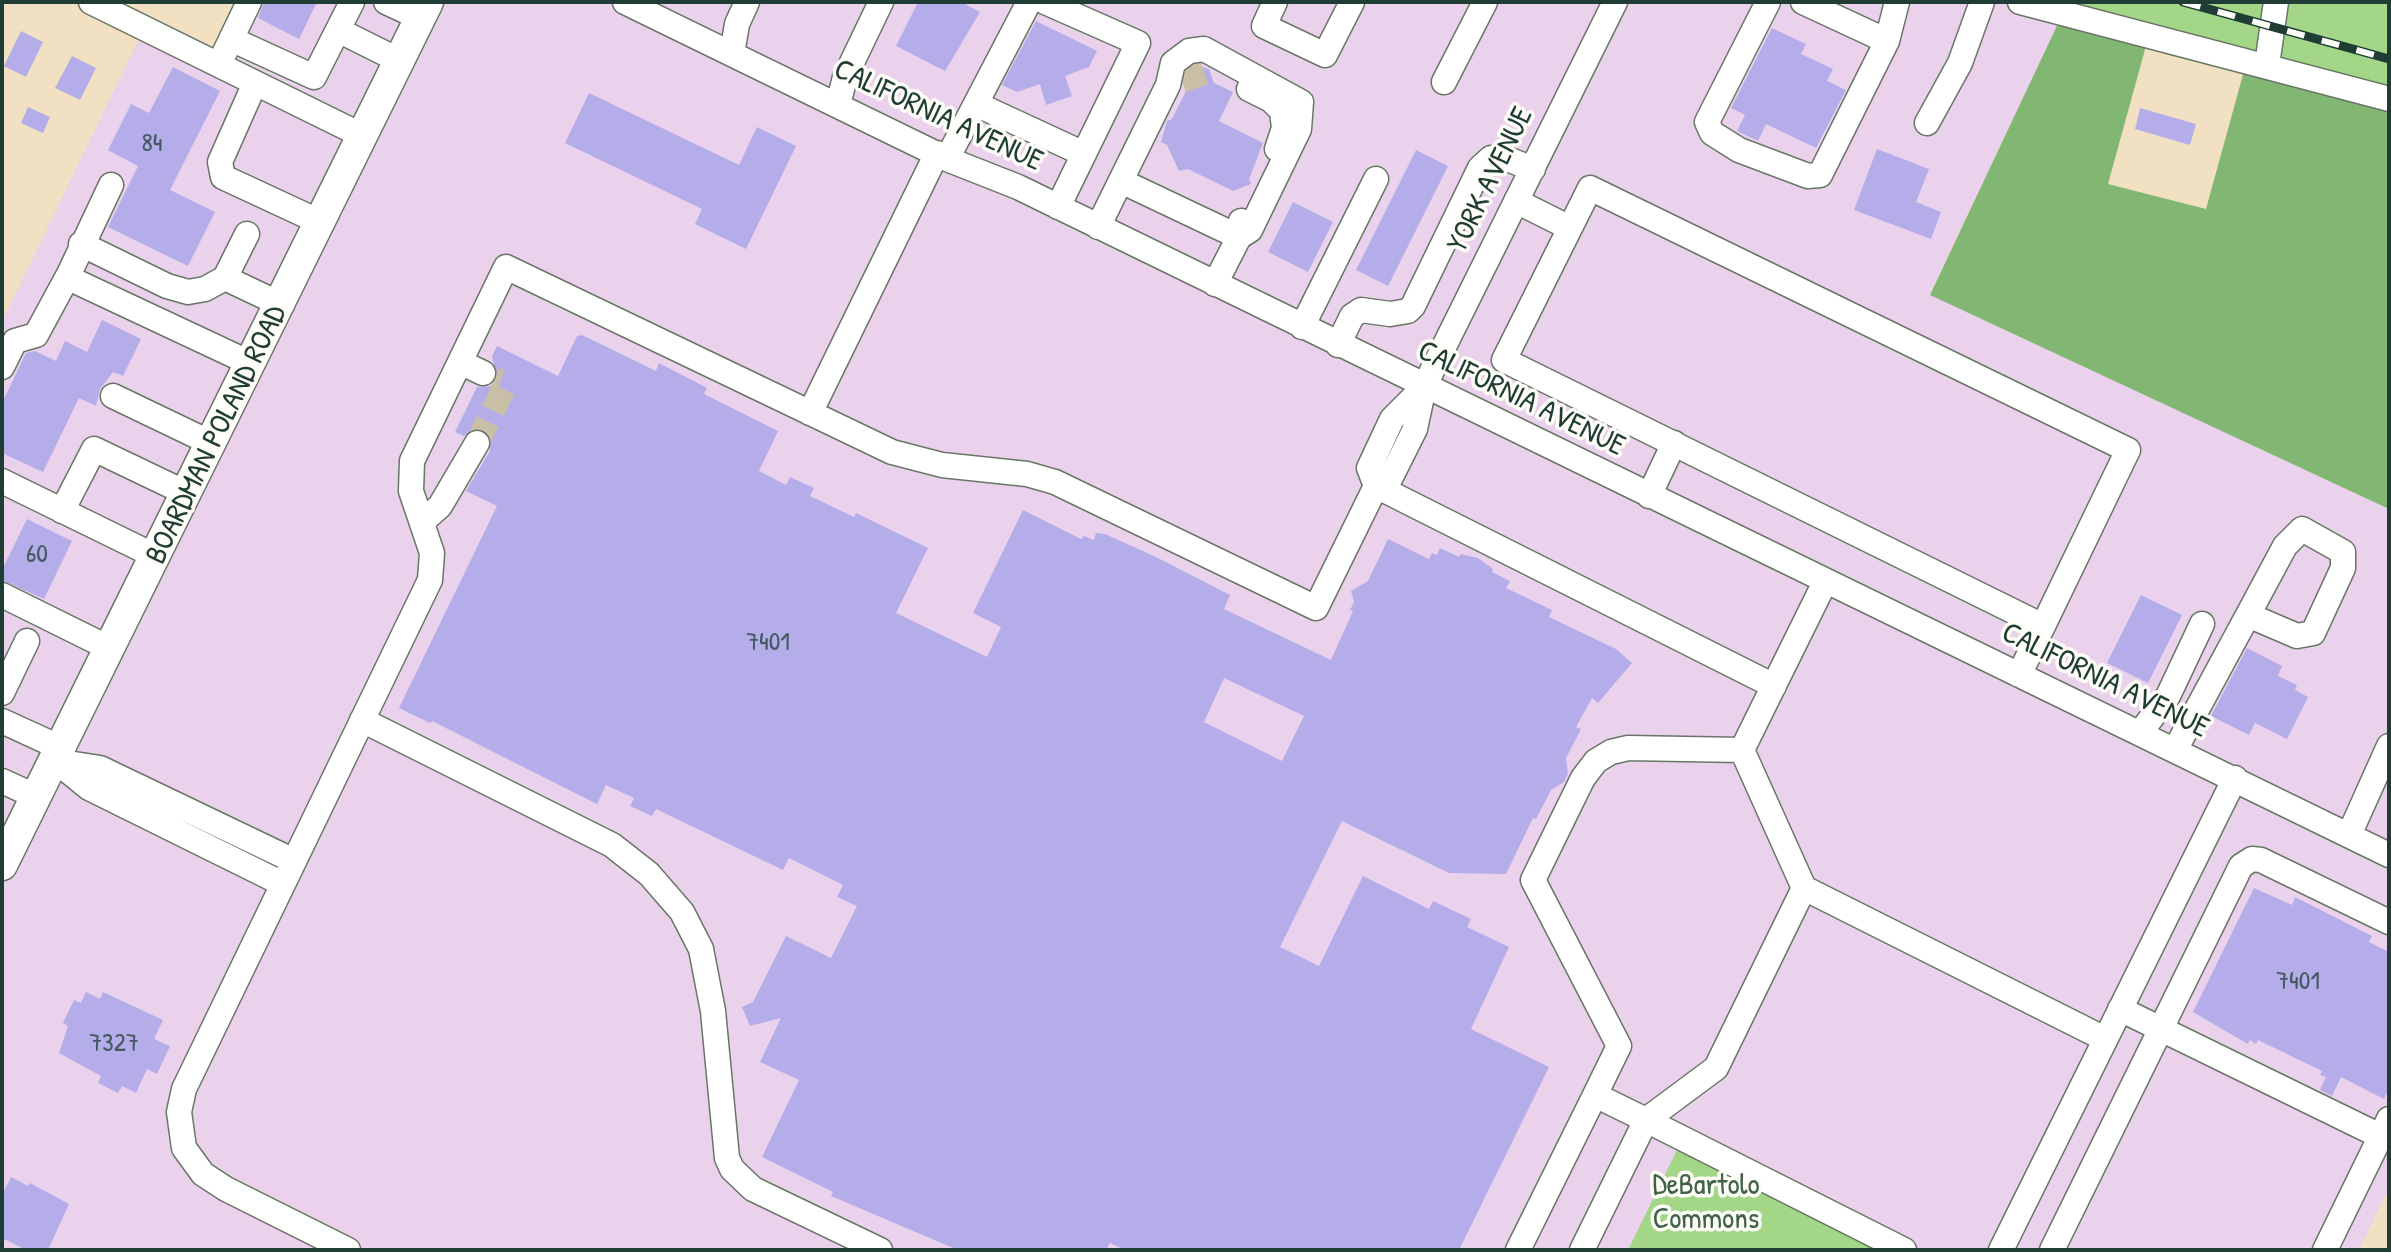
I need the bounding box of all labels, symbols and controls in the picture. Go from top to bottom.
street label: CALIFORNIA AVENUE [828,52,1048,180]
street label: YORK AVENUE [1440,102,1542,258]
house number: 84 [141,128,163,160]
street label: BOARDMAN POLAND ROAD [139,300,295,570]
street label: CALIFORNIA AVENUE [1412,333,1630,465]
house number: 60 [26,539,48,571]
street label: CALIFORNIA AVENUE [1996,615,2214,747]
house number: 7401 [746,627,790,659]
house number: 7401 [2276,966,2320,998]
house number: 7327 [89,1028,139,1060]
park label: DeBartolo Commons [1652,1168,1760,1238]

